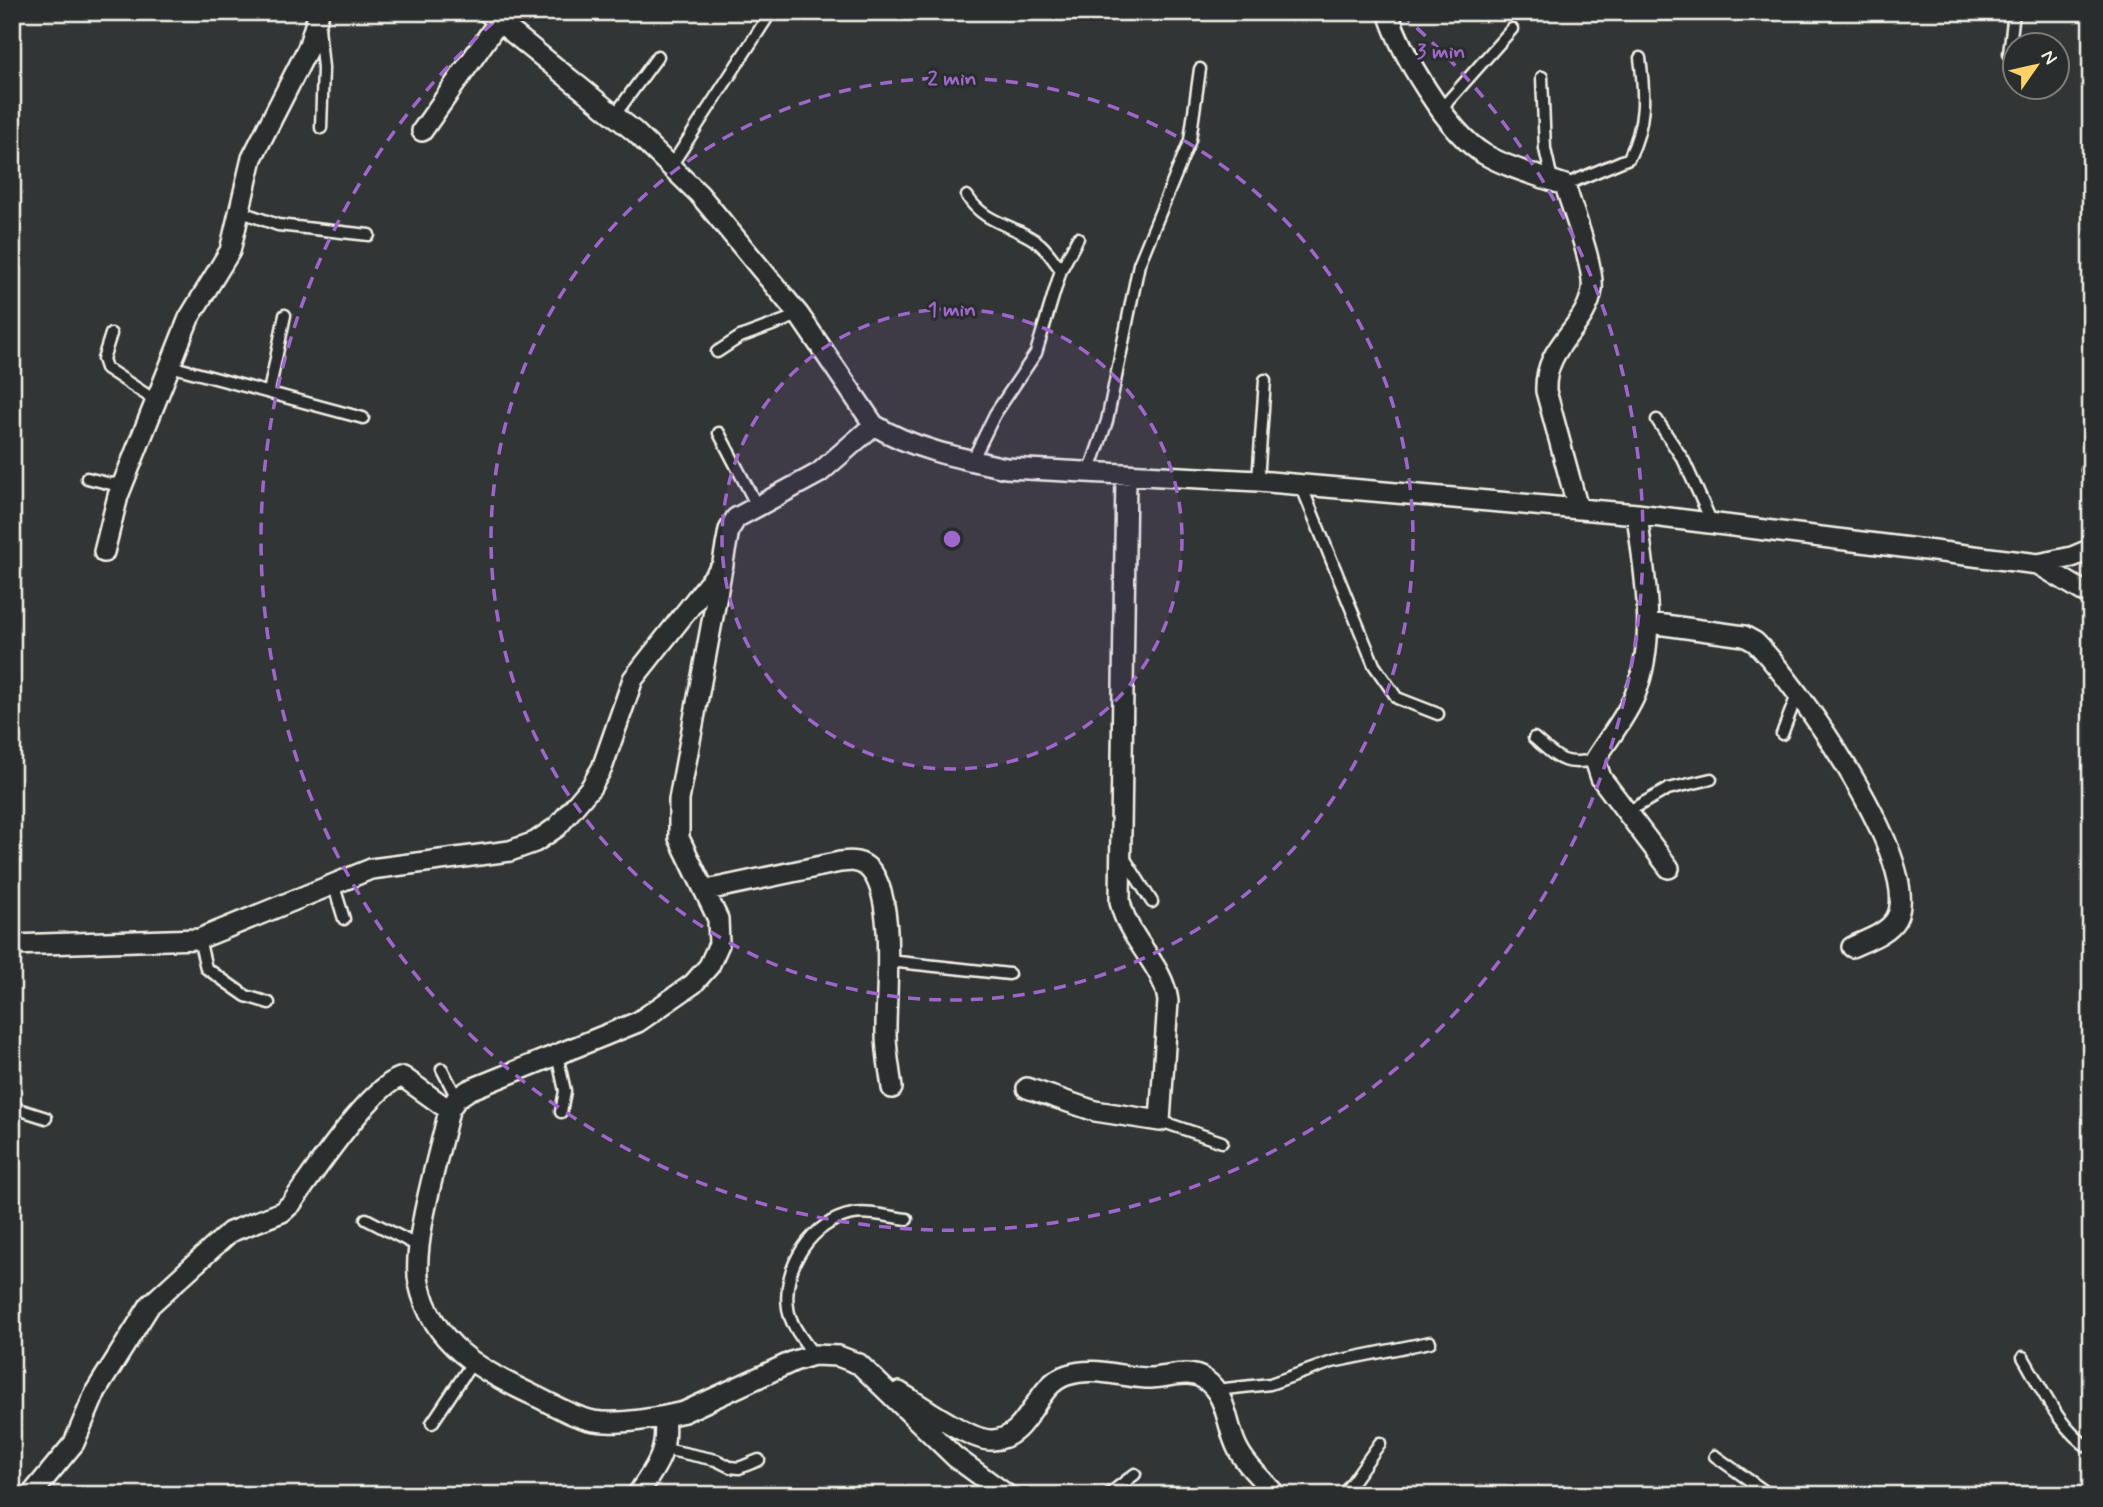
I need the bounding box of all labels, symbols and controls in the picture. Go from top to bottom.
north arrow [2002,32,2072,102]
text: 3 min [1417,38,1465,66]
text: N [2035,45,2063,70]
text: 2 min [927,65,977,93]
text: 1 min [928,296,976,324]
centre of rings [940,527,964,551]

